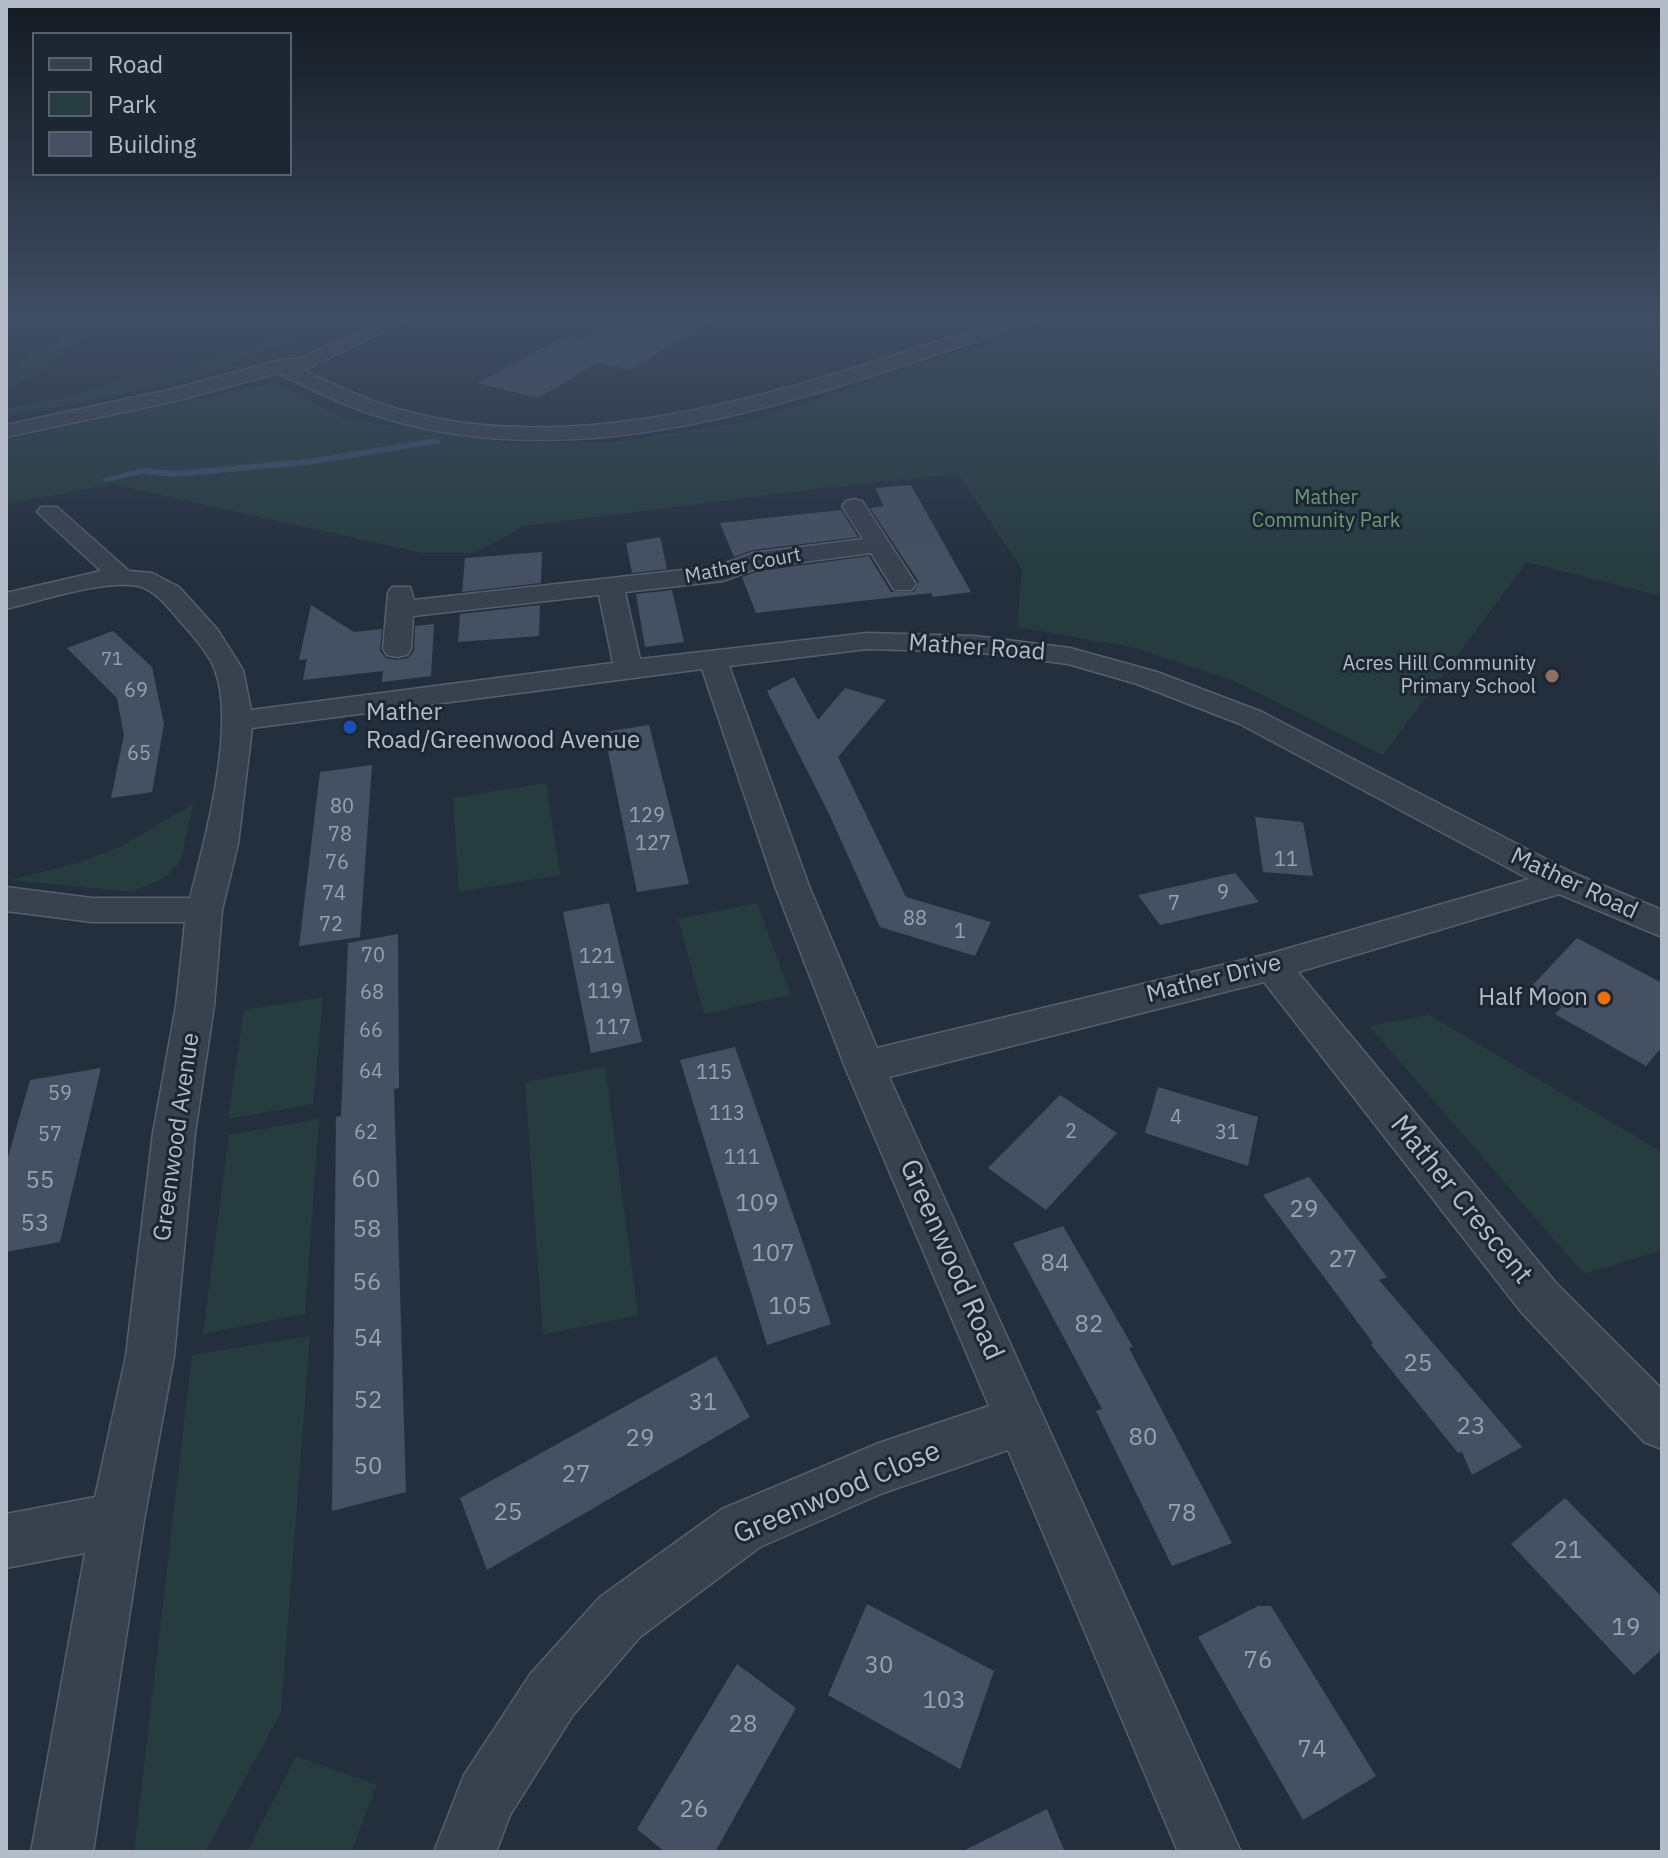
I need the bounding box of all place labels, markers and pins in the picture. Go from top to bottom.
place label: Acres Hill Community Primary School [1343,652,1536,699]
marker: Acres Hill Community Primary School [1543,667,1561,685]
place label: Mather Road/Greenwood Avenue [366,699,640,755]
marker: Mather Road/Greenwood Avenue [341,718,359,736]
place label: Half Moon [1478,984,1588,1012]
marker: Half Moon [1595,989,1613,1007]

